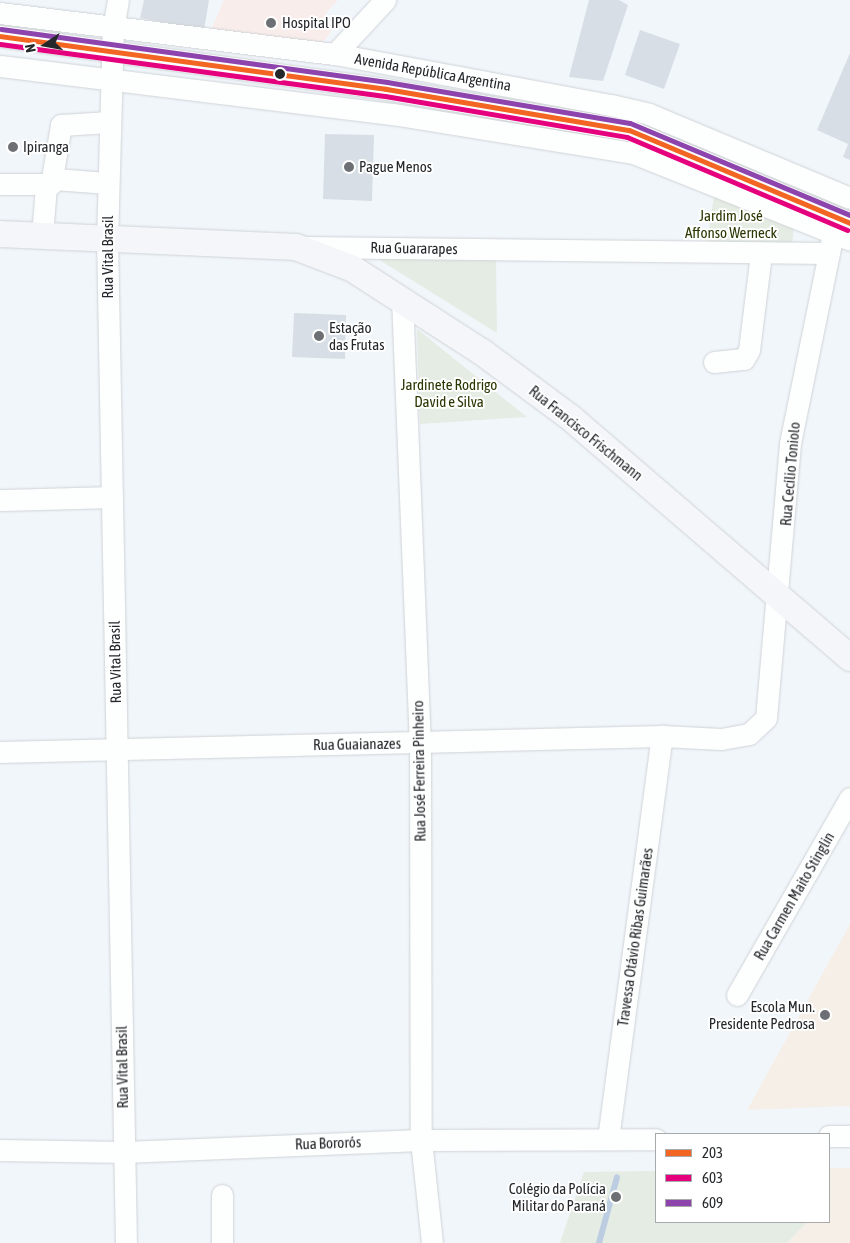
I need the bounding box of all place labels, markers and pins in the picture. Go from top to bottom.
place label: Hospital IPO [282,14,351,32]
marker: Hospital IPO [264,16,278,30]
unlabelled marker [275,69,285,79]
place label: Ipiranga [23,138,69,156]
marker: Ipiranga [7,141,19,153]
place label: Pague Menos [359,158,432,176]
marker: Pague Menos [343,161,355,173]
place label: Estação das Frutas [329,318,384,353]
marker: Estação das Frutas [313,330,325,342]
place label: Escola Mun. Presidente Pedrosa [709,997,815,1032]
marker: Escola Mun. Presidente Pedrosa [819,1009,831,1021]
place label: Colégio da Polícia Militar do Paraná [509,1179,606,1214]
marker: Colégio da Polícia Militar do Paraná [610,1191,622,1203]

